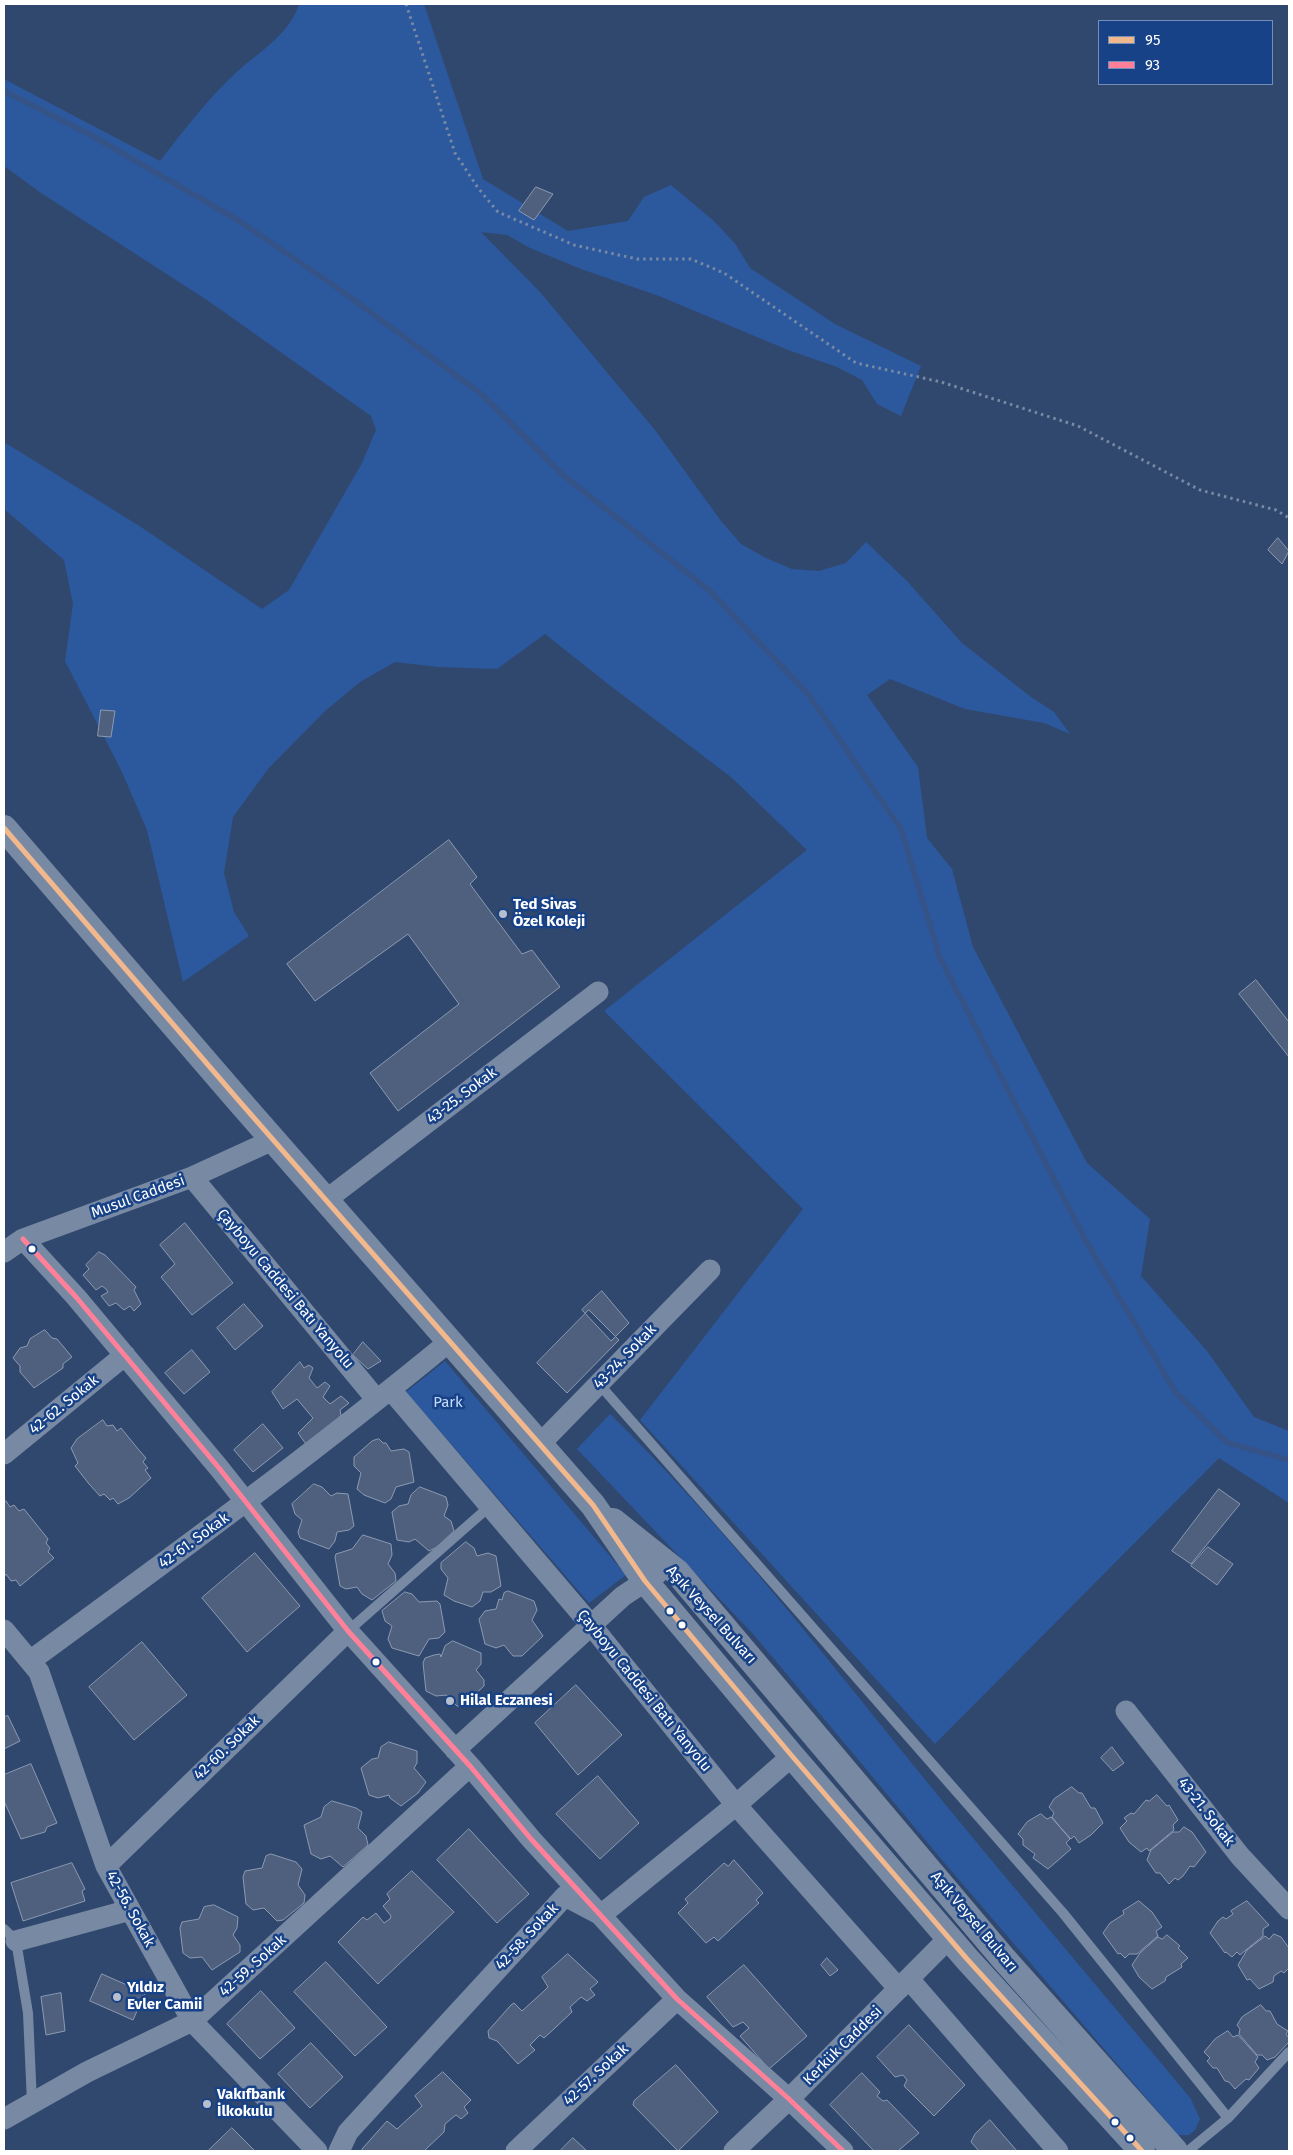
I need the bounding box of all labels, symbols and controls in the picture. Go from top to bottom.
legend [1098,20,1273,85]
text: 95 [1145,31,1160,49]
text: 93 [1145,56,1160,74]
place label: Ted Sivas Özel Koleji [513,896,585,931]
marker: Ted Sivas Özel Koleji [497,908,509,920]
street label: 43-25. Sokak [423,1064,501,1128]
street label: Musul Caddesi [89,1172,187,1222]
street label: Çayboyu Caddesi Batı Yanyolu [213,1205,357,1373]
unlabelled marker [27,1244,37,1254]
street label: 43-24. Sokak [590,1321,660,1393]
street label: 42-62. Sokak [26,1372,102,1438]
park label: Park [433,1394,463,1412]
street label: 42-61. Sokak [155,1509,233,1573]
street label: Aşık Veysel Bulvarı [662,1562,760,1668]
street label: Çayboyu Caddesi Batı Yanyolu [573,1606,715,1776]
unlabelled marker [665,1606,675,1616]
unlabelled marker [677,1620,687,1630]
unlabelled marker [371,1657,381,1667]
place label: Hilal Eczanesi [460,1692,553,1710]
marker: Hilal Eczanesi [444,1695,456,1707]
street label: 42-60. Sokak [190,1712,264,1784]
street label: 43-21. Sokak [1174,1774,1238,1850]
street label: 42-56. Sokak [102,1868,158,1950]
street label: Aşık Veysel Bulvarı [927,1868,1021,1976]
street label: 42-58. Sokak [492,1900,562,1974]
street label: 42-59. Sokak [216,1931,290,2001]
place label: Yıldız Evler Camii [127,1979,202,2014]
marker: Yıldız Evler Camii [111,1991,123,2003]
street label: Kerkük Caddesi [800,2003,886,2089]
street label: 42-57. Sokak [560,2040,632,2110]
place label: Vakıfbank İlkokulu [217,2086,285,2121]
marker: Vakıfbank İlkokulu [201,2098,213,2110]
unlabelled marker [1110,2117,1120,2127]
unlabelled marker [1125,2133,1135,2143]

